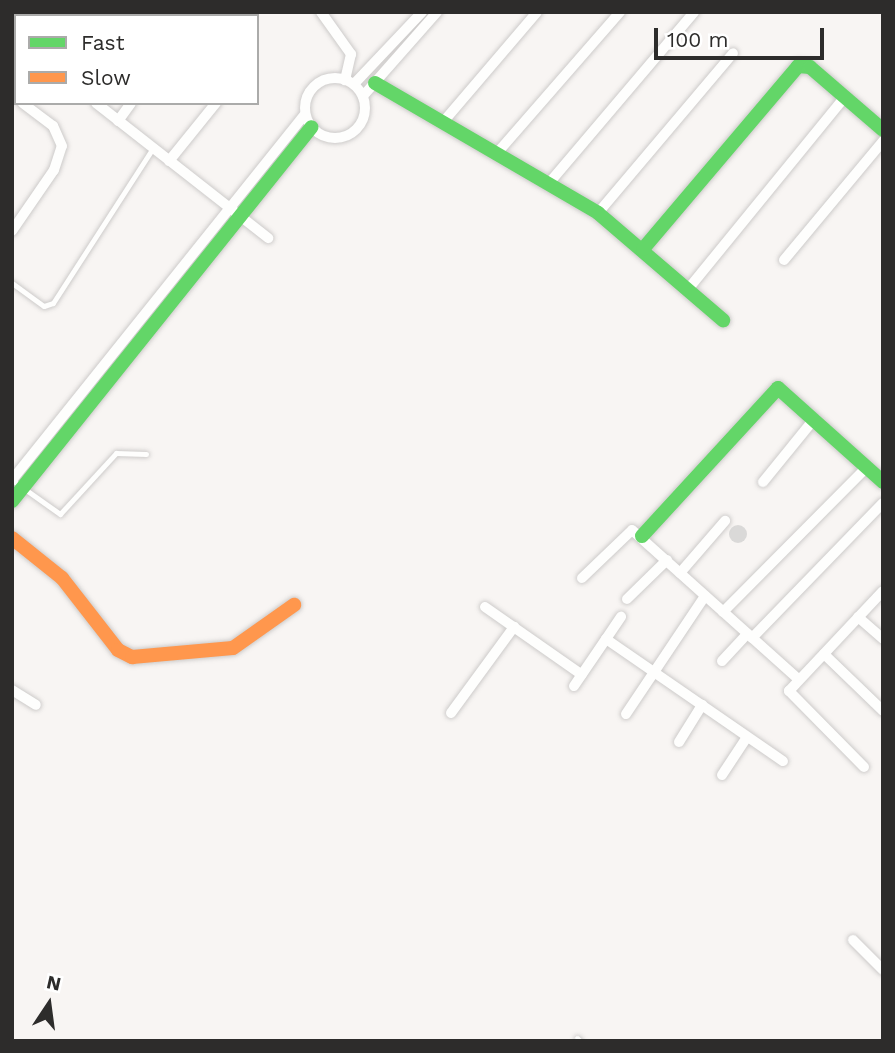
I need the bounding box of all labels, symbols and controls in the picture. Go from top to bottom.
legend [14,14,259,105]
scale bar [657,14,827,58]
text: 100 m [667,27,729,52]
text: Fast [81,30,125,55]
text: Slow [81,65,131,90]
north arrow [14,969,84,1039]
text: N [44,970,63,996]

